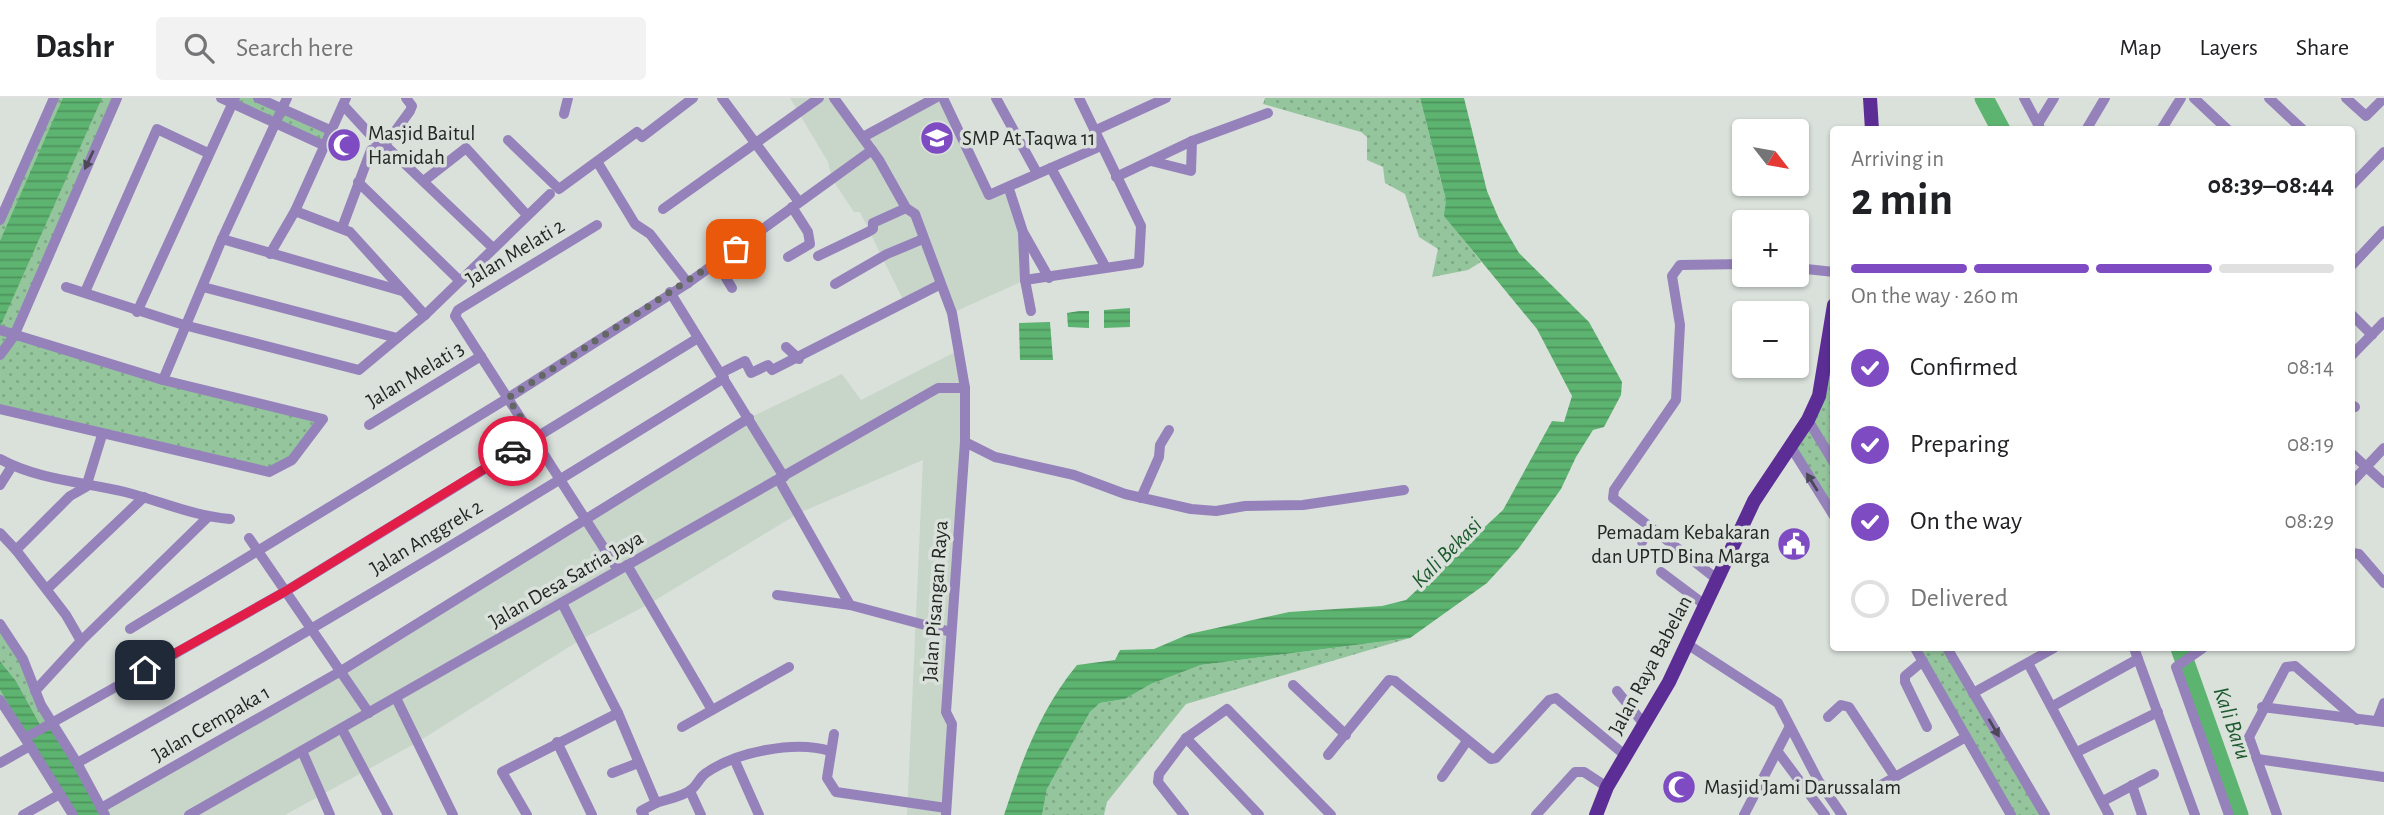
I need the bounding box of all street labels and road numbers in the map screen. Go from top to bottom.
street label: Jalan Melati 2 [463,215,568,290]
street label: Jalan Melati 3 [363,337,468,412]
street label: Jalan Anggrek 2 [366,496,486,579]
street label: Jalan Pisangan Raya [919,519,952,682]
street label: Jalan Desa Satria Jaya [486,527,647,632]
street label: Jalan Raya Babelan [1605,592,1696,738]
street label: Jalan Cempaka 1 [149,681,274,765]

